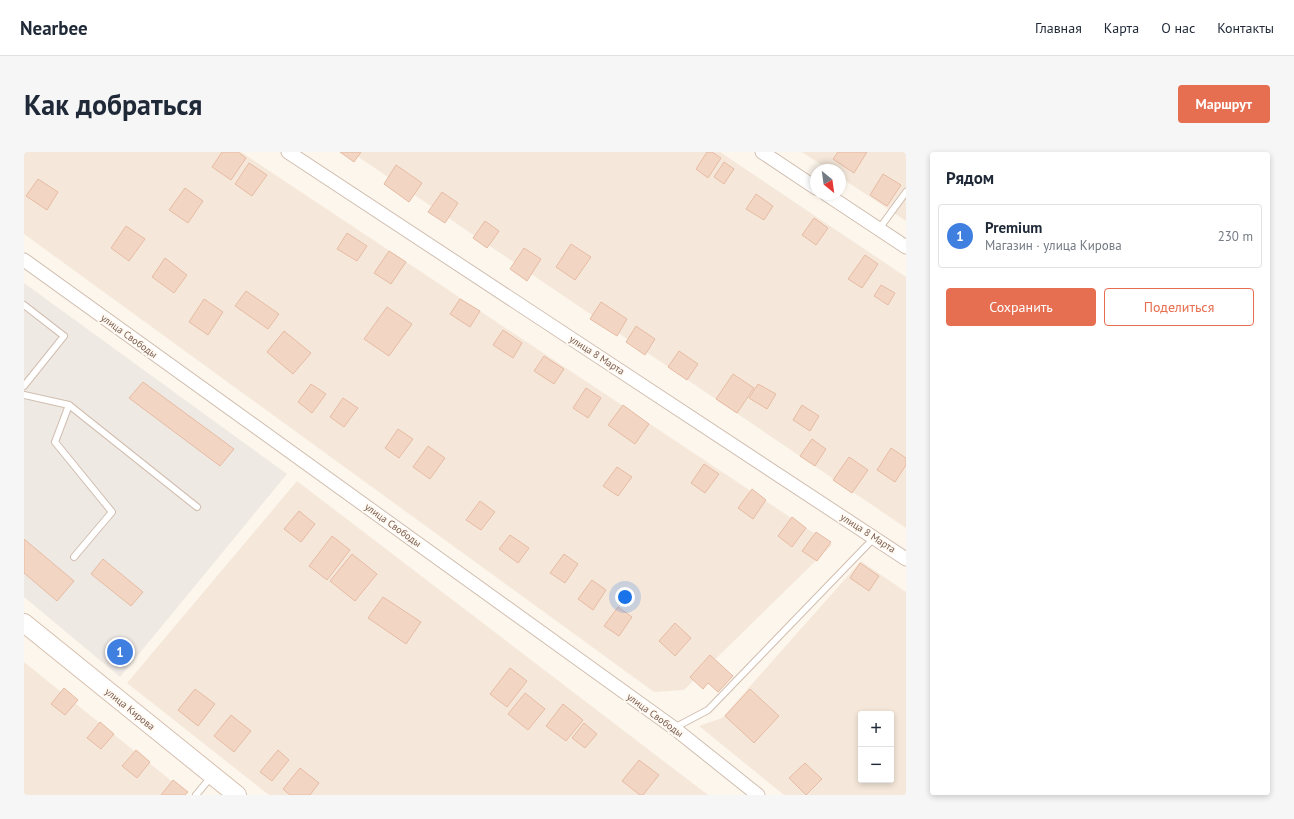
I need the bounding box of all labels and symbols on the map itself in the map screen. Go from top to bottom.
north arrow [810,164,846,200]
street label: улица Свободы [98,311,160,361]
street label: улица 8 Марта [567,332,627,378]
street label: улица Свободы [362,500,424,550]
street label: улица 8 Марта [838,510,898,556]
your location [615,587,635,607]
pin: 1 [107,637,133,667]
street label: улица Кирова [102,685,158,733]
street label: улица Свободы [624,690,686,740]

